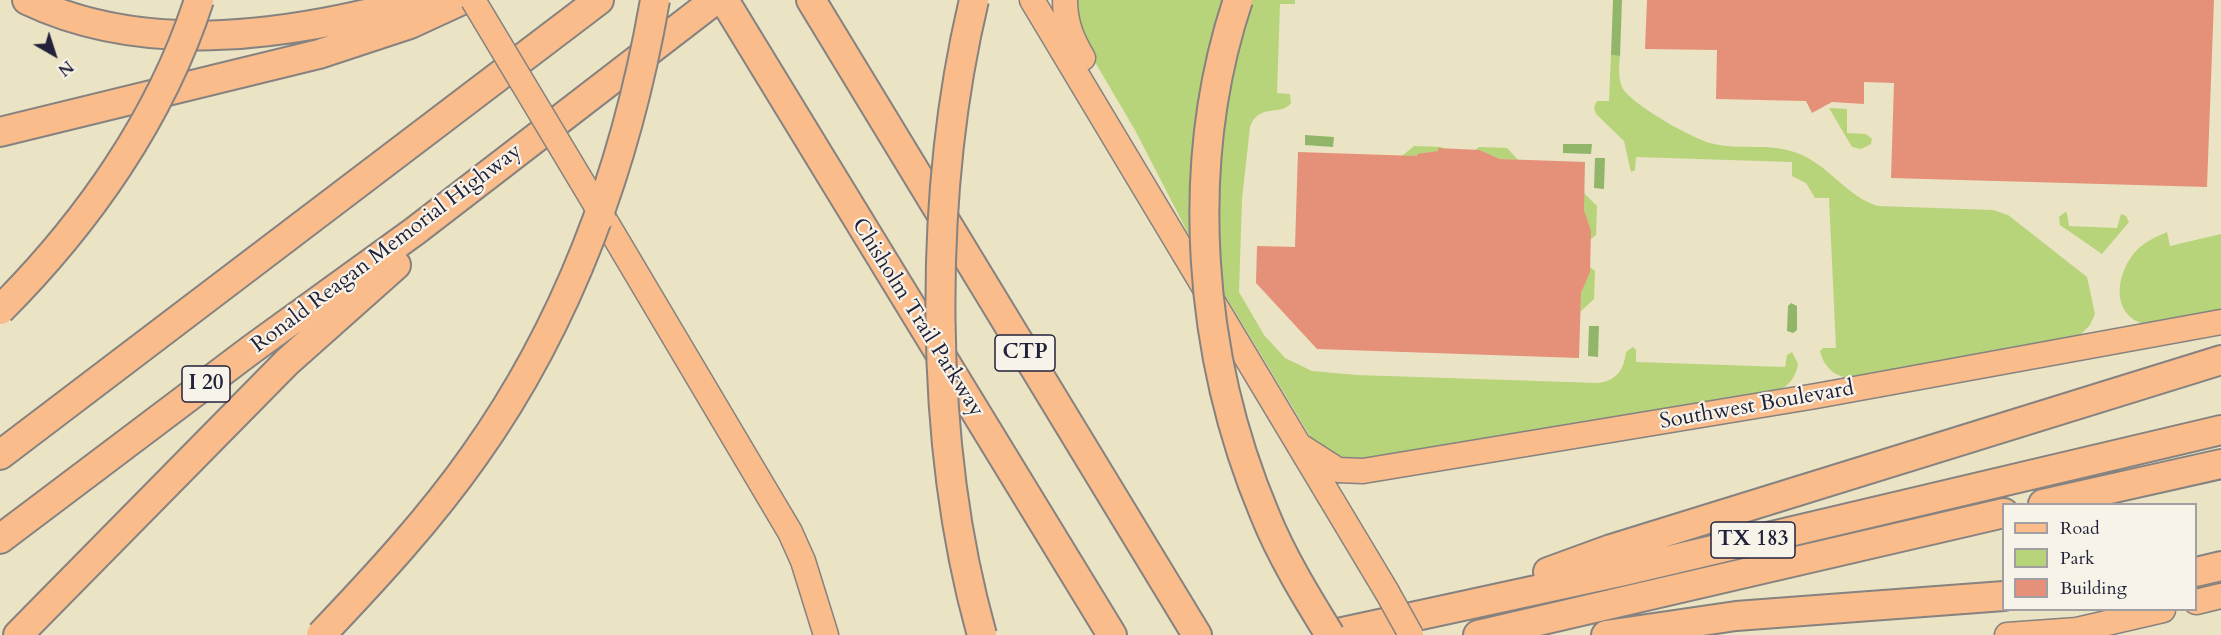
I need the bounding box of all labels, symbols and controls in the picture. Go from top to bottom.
north arrow [24,24,84,84]
text: N [53,55,78,81]
street label: Ronald Reagan Memorial Highway [247,139,527,359]
street label: Chisholm Trail Parkway [845,214,989,422]
road number: CTP [995,335,1055,371]
road number: I 20 [182,366,230,402]
street label: Southwest Boulevard [1658,376,1856,436]
legend [2002,503,2197,611]
text: Road [2060,516,2100,541]
road number: TX 183 [1711,522,1795,558]
text: Park [2060,546,2095,571]
text: Building [2060,576,2127,601]

